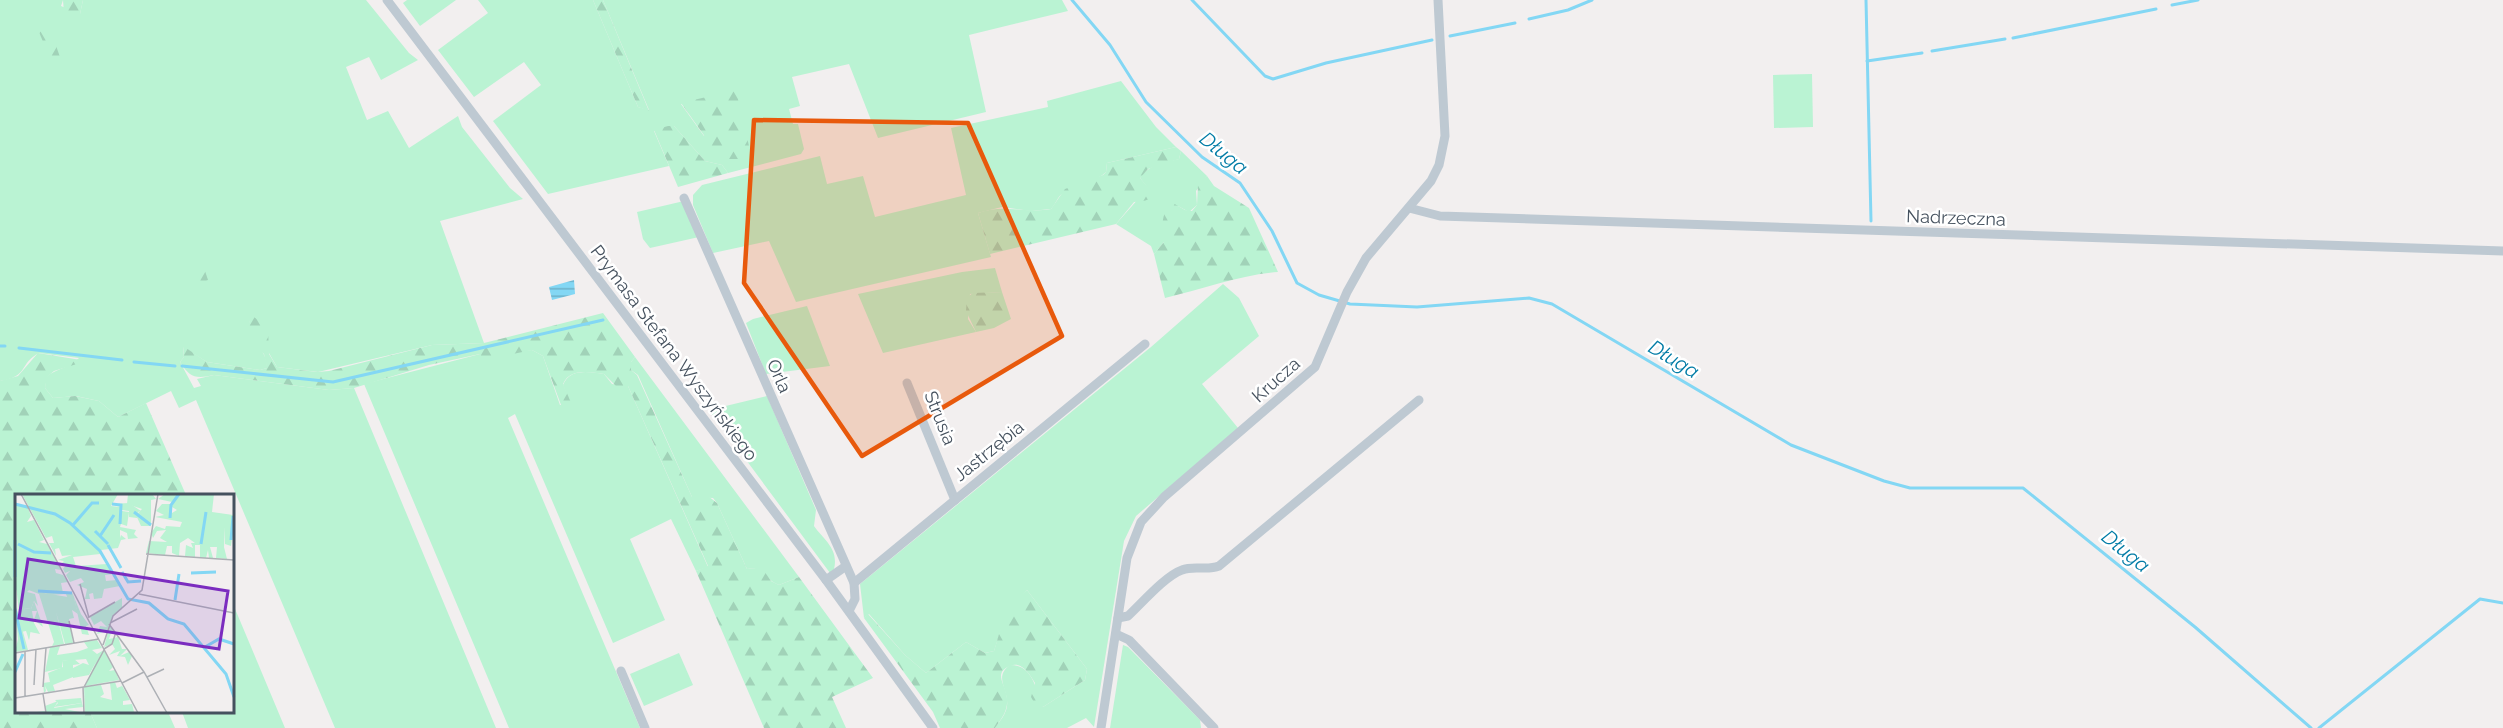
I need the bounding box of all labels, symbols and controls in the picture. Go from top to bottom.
water label: Długa [1195,126,1253,180]
street label: Nadrzeczna [1906,205,2006,230]
street label: Prymasa Stefana Wyszyńskiego [586,241,762,465]
water label: Długa [1644,335,1704,383]
street label: Krucza [1247,353,1304,407]
street label: Orla [763,356,796,396]
street label: Strusia [920,388,961,448]
street label: Jastrzębia [950,416,1028,485]
inset map [15,494,234,713]
water label: Długa [2097,524,2155,578]

